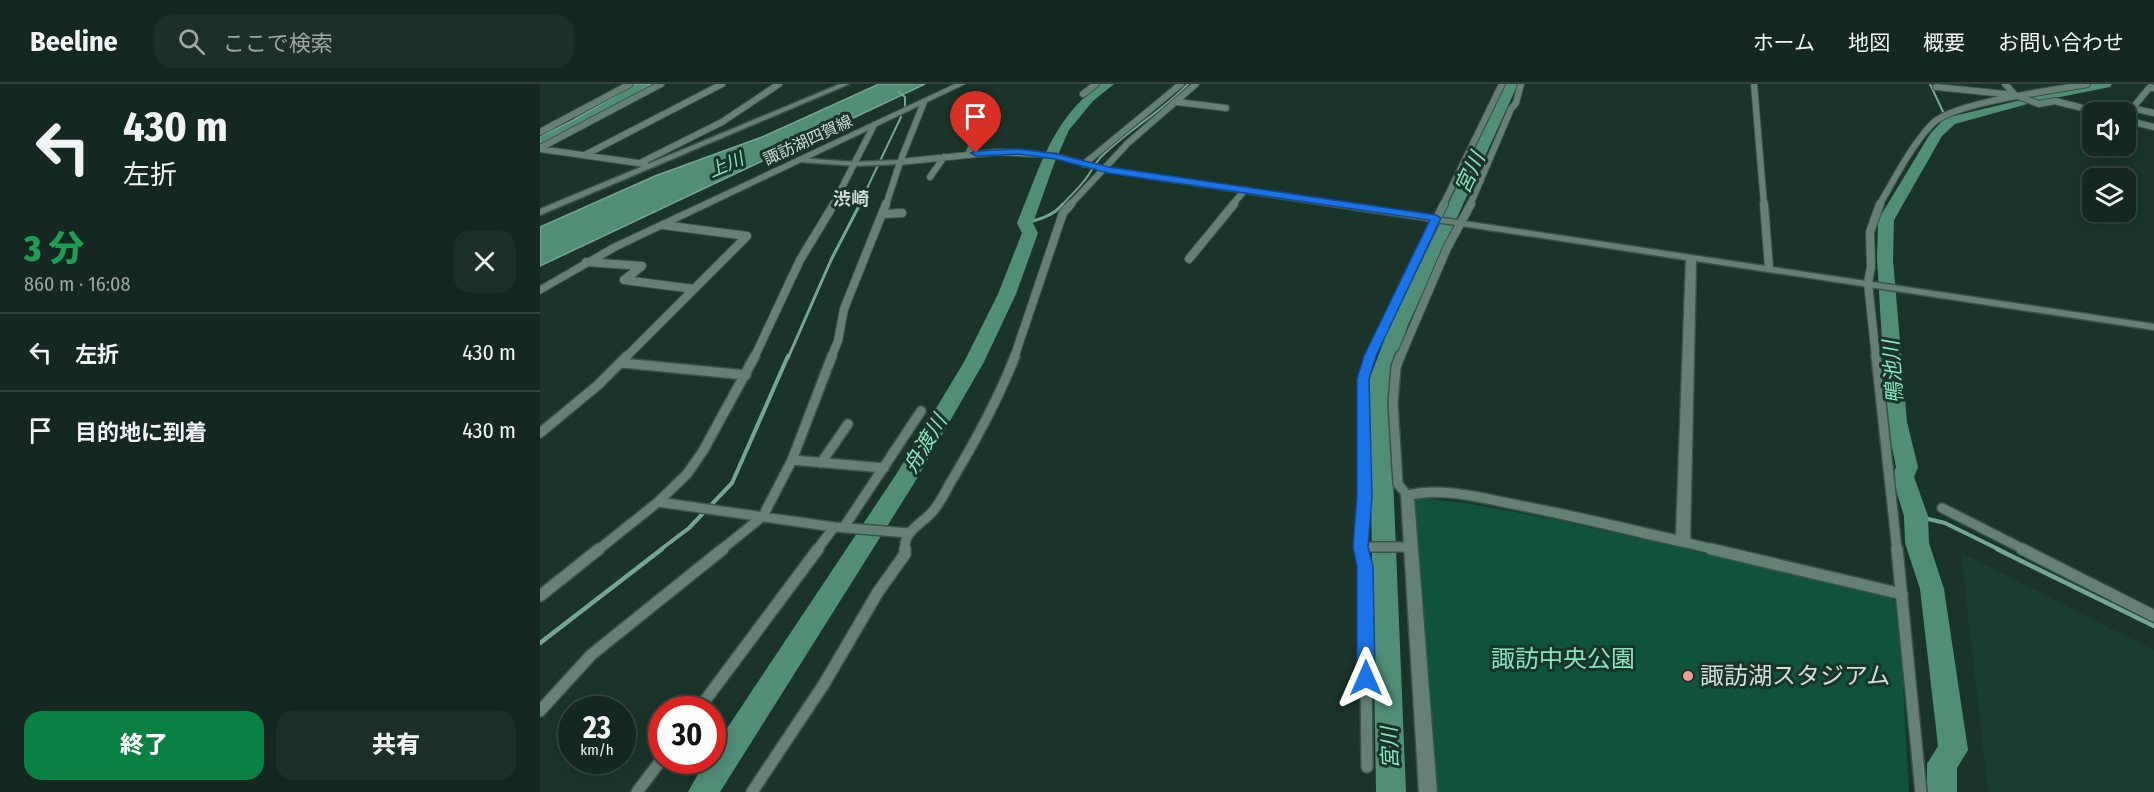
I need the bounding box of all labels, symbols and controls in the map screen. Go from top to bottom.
search box [154,14,574,68]
text: Beeline [30,25,118,58]
icon: search [175,25,208,58]
text: ここで検索 [223,30,333,57]
text: ホーム [1753,30,1815,56]
text: 地図 [1848,30,1890,56]
text: 概要 [1923,30,1965,56]
text: お問い合わせ [1998,30,2124,56]
pin [950,91,1001,153]
icon: arrive [959,100,992,133]
text: 430 m [123,102,228,152]
map controls [2082,102,2136,222]
button: sound [2082,102,2136,156]
icon: left [24,108,102,186]
street label: 諏訪湖四賀線 [760,111,856,169]
water label: 上川 [705,147,749,182]
water label: 宮川 [1449,147,1492,198]
text: 左折 [123,159,177,191]
button: layers [2082,168,2136,222]
district label: 渋崎 [833,188,869,210]
text: 3 分 [24,227,84,271]
button: close [453,230,516,293]
text: 860 m · 16:08 [24,272,130,296]
icon: left [24,336,57,369]
water label: 鴨池川 [1878,338,1908,404]
text: 430 m [462,339,516,366]
text: 左折 [75,341,119,368]
water label: 舟渡川 [898,409,953,478]
icon: arrive [24,414,57,447]
text: 430 m [462,417,516,444]
text: 目的地に到着 [75,419,207,446]
park label: 諏訪中央公園 [1491,645,1635,673]
position arrow [1334,646,1398,710]
place label: 諏訪湖スタジアム [1700,662,1890,690]
marker: 諏訪湖スタジアム [1681,669,1695,683]
speed limit sign: 30 [648,696,726,774]
text: 23 [583,710,611,746]
button: 終了 [24,711,264,780]
button: 共有 [276,711,516,780]
water label: 宮川 [1376,725,1404,769]
text: km/h [580,741,614,759]

